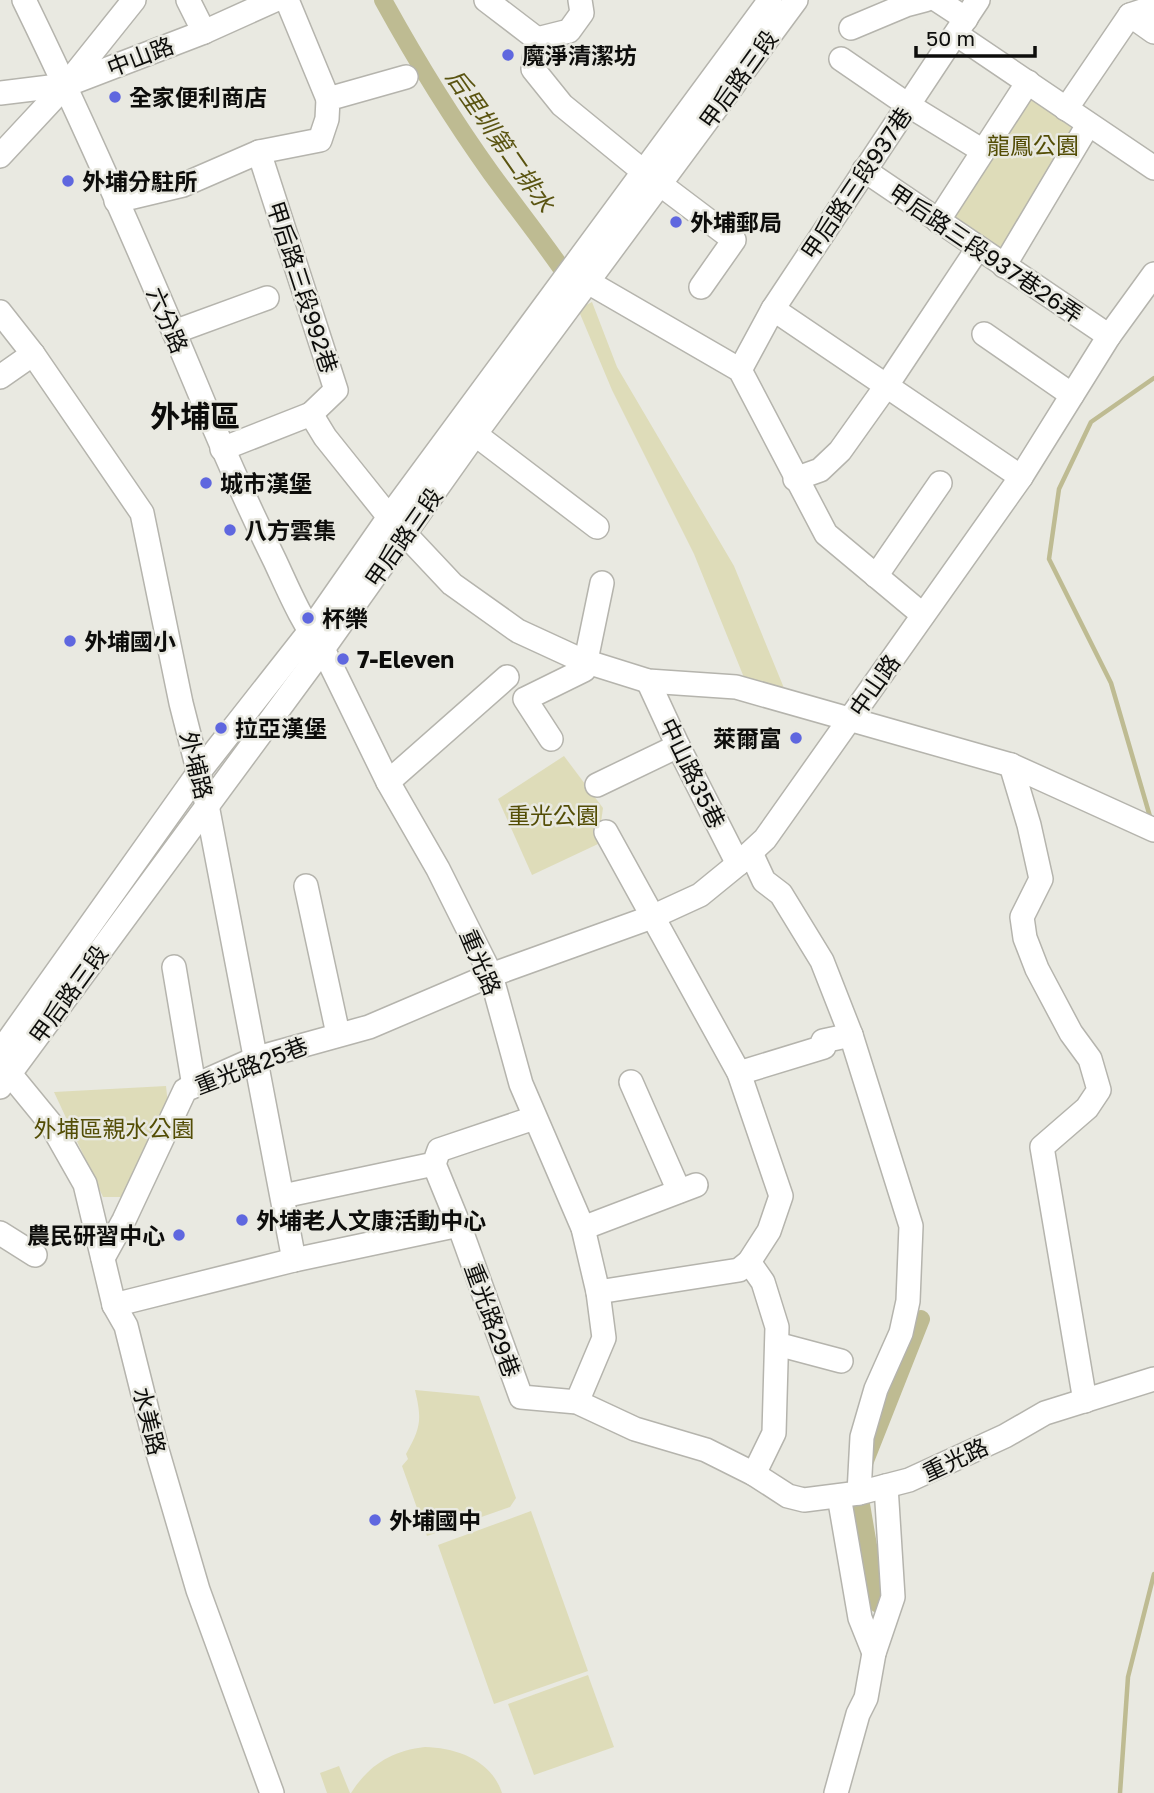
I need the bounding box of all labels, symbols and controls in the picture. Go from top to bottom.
scale bar [916,14,1035,58]
street label: 甲后路三段 [693,24,783,134]
text: 50 m [926,25,975,51]
street label: 中山路 [103,31,177,81]
place label: 魔淨清潔坊 [522,41,637,69]
marker: 魔淨清潔坊 [500,47,516,63]
water label: 后里圳第二排水 [441,63,562,218]
place label: 全家便利商店 [129,83,267,111]
marker: 全家便利商店 [107,89,123,105]
street label: 甲后路三段937巷 [795,102,917,264]
park label: 龍鳳公園 [987,131,1079,159]
place label: 外埔分駐所 [82,167,197,195]
marker: 外埔分駐所 [60,173,76,189]
street label: 甲后路三段937巷26弄 [884,178,1088,328]
street label: 甲后路三段992巷 [262,197,344,377]
place label: 外埔郵局 [690,208,782,236]
marker: 外埔郵局 [668,214,684,230]
street label: 六分路 [142,283,194,357]
district label: 外埔區 [150,398,240,434]
place label: 城市漢堡 [220,469,312,497]
marker: 城市漢堡 [198,475,214,491]
street label: 甲后路三段 [359,482,447,592]
place label: 八方雲集 [244,516,336,544]
marker: 八方雲集 [222,522,238,538]
place label: 杯樂 [322,604,368,632]
marker: 杯樂 [300,610,316,626]
place label: 外埔國小 [84,627,176,655]
marker: 外埔國小 [62,633,78,649]
place label: 7-Eleven [357,645,454,673]
street label: 中山路 [843,649,905,721]
marker: 7-Eleven [335,651,351,667]
street label: 中山路35巷 [654,713,732,833]
place label: 拉亞漢堡 [235,714,327,742]
marker: 拉亞漢堡 [213,720,229,736]
place label: 萊爾富 [713,724,782,752]
street label: 外埔路 [175,728,219,802]
marker: 萊爾富 [788,730,804,746]
park label: 重光公園 [507,801,599,829]
street label: 重光路 [455,925,507,999]
street label: 甲后路三段 [23,939,113,1049]
street label: 重光路25巷 [191,1031,311,1099]
park label: 外埔區親水公園 [34,1114,195,1142]
place label: 外埔老人文康活動中心 [256,1206,486,1234]
marker: 外埔老人文康活動中心 [234,1212,250,1228]
place label: 農民研習中心 [27,1221,165,1249]
marker: 農民研習中心 [171,1227,187,1243]
street label: 重光路29巷 [459,1259,527,1381]
street label: 水美路 [128,1384,172,1458]
street label: 重光路 [918,1432,992,1486]
place label: 外埔國中 [389,1506,481,1534]
marker: 外埔國中 [367,1512,383,1528]

